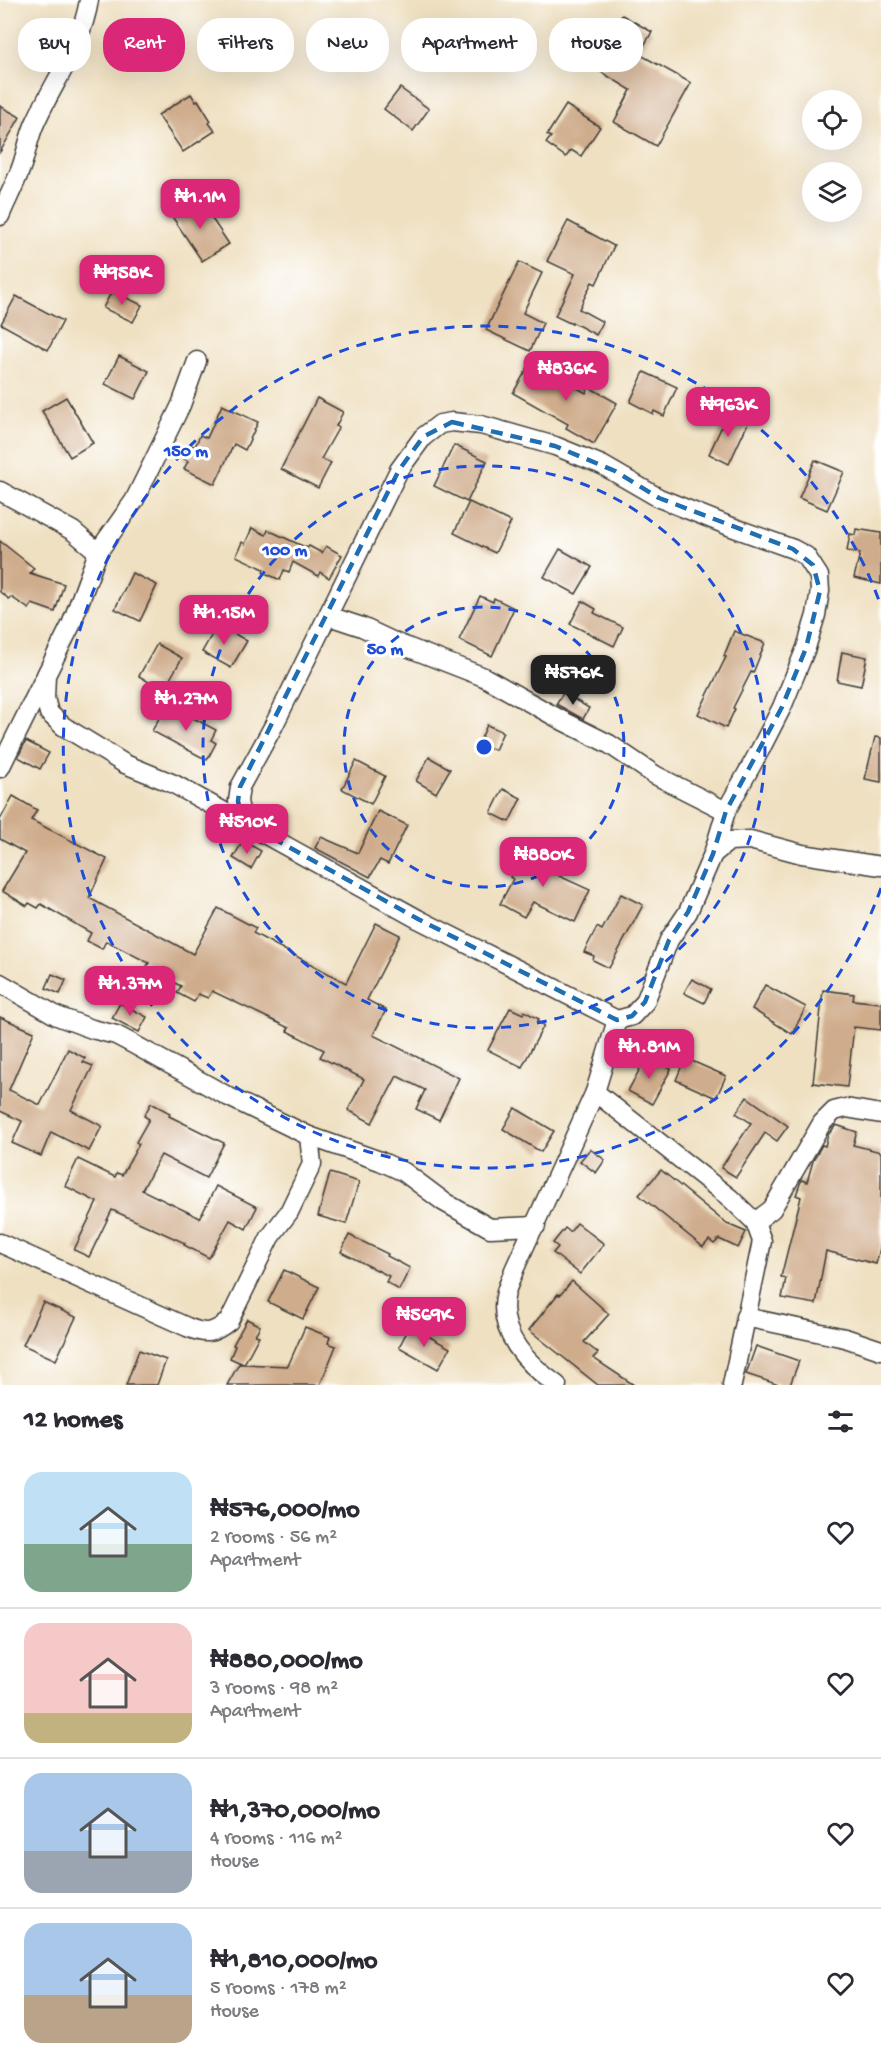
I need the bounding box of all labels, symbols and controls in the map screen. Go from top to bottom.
chip: Buy [18,18,91,72]
chip: Rent [103,18,185,72]
chip: Filters [197,18,294,72]
chip: New [306,18,389,72]
chip: Apartment [401,18,537,72]
chip: House [549,18,643,72]
map controls [802,90,862,222]
button: locate [802,90,862,150]
button: layers [802,162,862,222]
pin: ₦1.1M [158,179,242,230]
text: ₦1.1M [175,187,225,210]
pin: ₦958K [80,255,164,306]
text: ₦958K [94,263,150,286]
pin: ₦836K [524,351,608,402]
text: ₦836K [538,359,594,382]
pin: ₦963K [686,387,770,438]
text: ₦963K [700,395,756,418]
text: 150 m [163,442,208,463]
text: 100 m [262,541,308,562]
pin: ₦1.15M [175,595,273,646]
text: ₦1.15M [193,603,255,626]
text: 50 m [367,640,404,661]
pin: ₦576K [531,655,615,706]
text: ₦576K [545,663,601,686]
pin: ₦1.27M [137,681,235,732]
text: ₦1.27M [155,689,217,712]
centre of rings [474,737,494,757]
pin: ₦510K [205,804,289,855]
text: ₦510K [219,812,275,835]
pin: ₦880K [501,837,585,888]
text: ₦880K [514,845,572,868]
pin: ₦1.37M [81,966,179,1017]
text: ₦1.37M [98,974,162,997]
pin: ₦1.81M [600,1029,698,1080]
text: ₦1.81M [618,1037,680,1060]
pin: ₦569K [382,1297,466,1348]
text: ₦569K [396,1305,452,1328]
icon: filters [824,1405,857,1438]
text: 12 homes [24,1406,122,1437]
icon: home [72,1496,144,1568]
text: ₦576,000/mo [210,1496,360,1527]
icon: heart [824,1516,857,1549]
text: 2 rooms · 56 m² [210,1527,337,1550]
text: Apartment [210,1550,300,1573]
icon: home [72,1647,144,1719]
text: ₦880,000/mo [210,1647,363,1678]
icon: heart [824,1667,857,1700]
text: 3 rooms · 98 m² [210,1678,338,1701]
text: Apartment [210,1701,300,1724]
icon: home [72,1797,144,1869]
text: ₦1,370,000/mo [210,1797,380,1828]
icon: heart [824,1817,857,1850]
text: 4 rooms · 116 m² [210,1828,343,1851]
text: House [210,1851,259,1874]
icon: home [72,1947,144,2019]
text: ₦1,810,000/mo [210,1947,378,1978]
icon: heart [824,1967,857,2000]
text: 5 rooms · 178 m² [210,1978,347,2001]
text: House [210,2001,259,2024]

